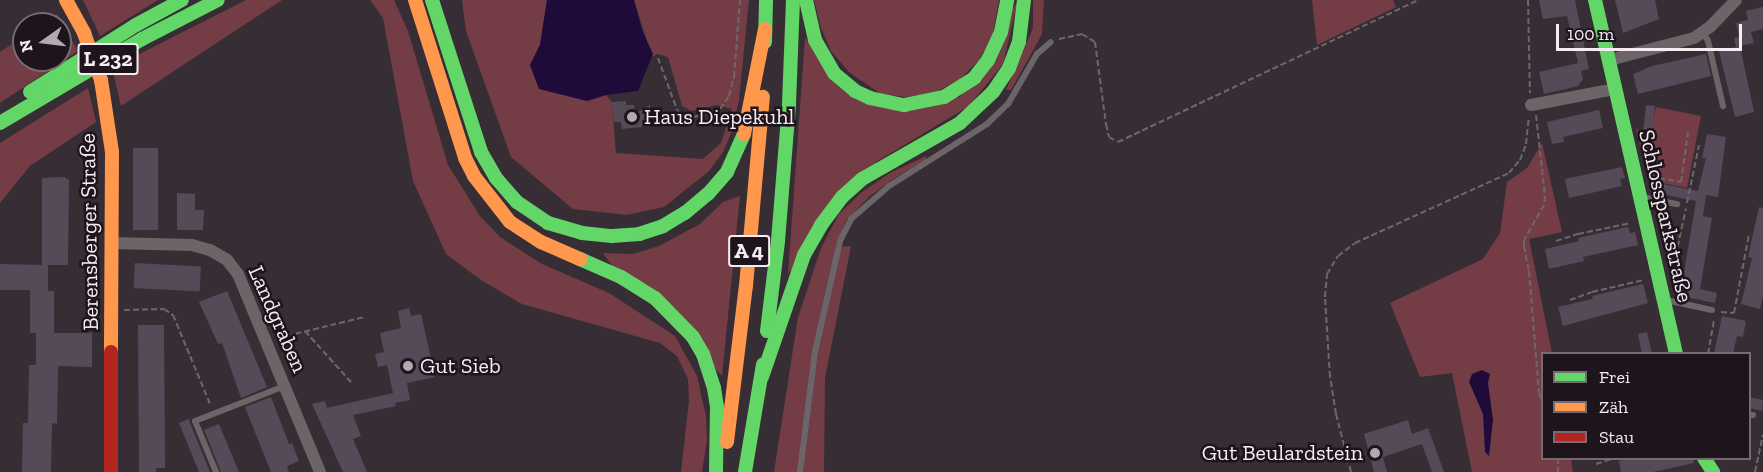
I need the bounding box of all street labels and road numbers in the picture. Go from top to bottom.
road number: L 232 [76,41,140,77]
street label: Schlossparkstraße [1633,127,1699,305]
street label: Berensberger Straße [74,133,104,331]
road number: A 4 [726,233,771,269]
street label: Landgraben [243,262,313,376]

